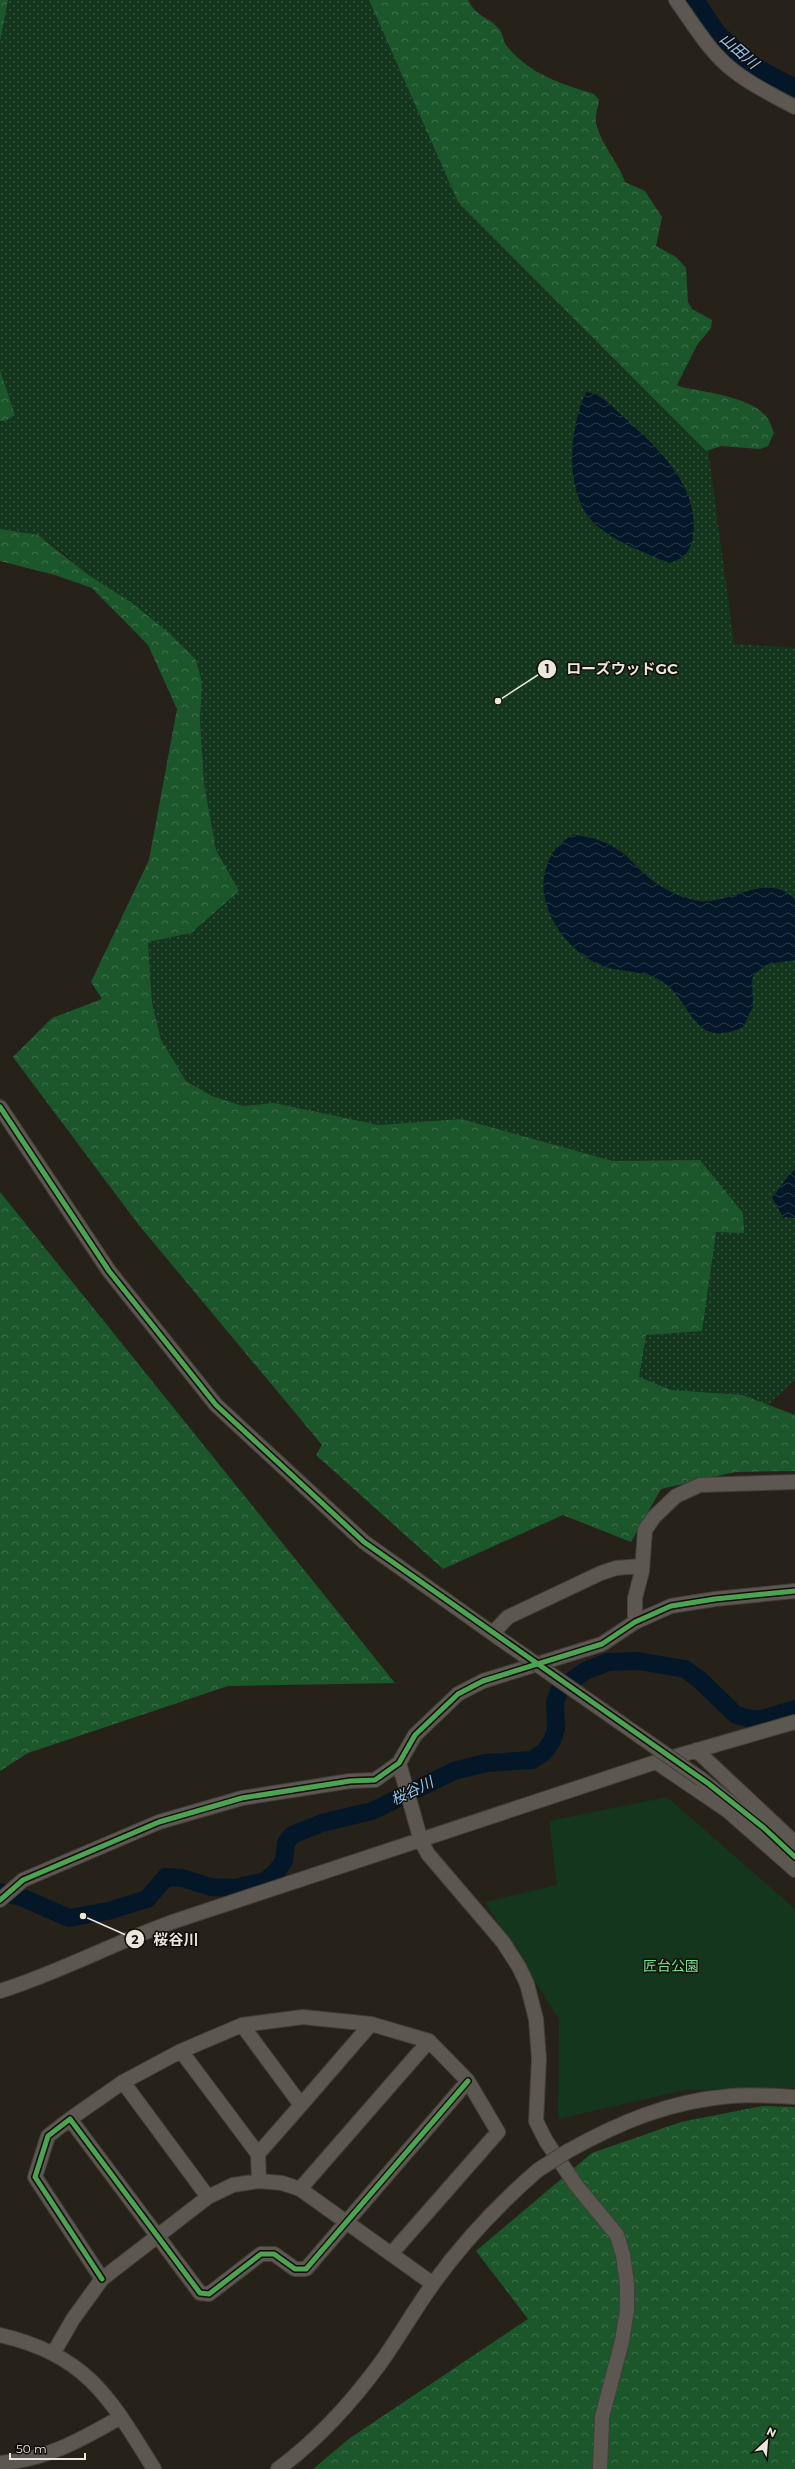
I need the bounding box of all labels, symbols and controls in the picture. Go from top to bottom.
water label: 山田川 [716,29,764,74]
callout: ローズウッドGC [537,655,686,682]
text: ローズウッドGC [566,659,678,678]
text: 1 [545,661,549,676]
water label: 桜谷川 [387,1771,438,1809]
callout: 桜谷川 [125,1926,206,1953]
text: 桜谷川 [153,1930,199,1949]
text: 2 [131,1932,139,1947]
park label: 匠台公園 [643,1957,699,1975]
north arrow [747,2421,787,2461]
text: N [764,2424,778,2440]
scale bar [10,2435,85,2461]
text: 50 m [16,2441,47,2456]

